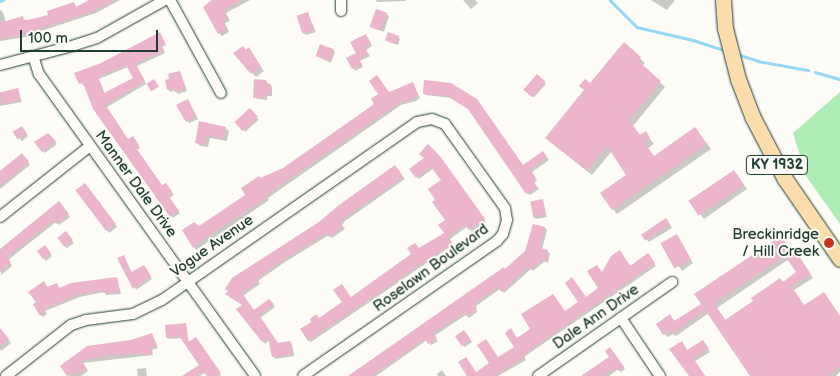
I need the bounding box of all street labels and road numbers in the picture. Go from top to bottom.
street label: Manner Dale Drive [91,127,181,241]
road number: KY 1932 [746,154,808,176]
street label: Vogue Avenue [167,211,257,281]
street label: Roselawn Boulevard [370,220,492,316]
street label: Dale Ann Drive [550,281,642,353]

